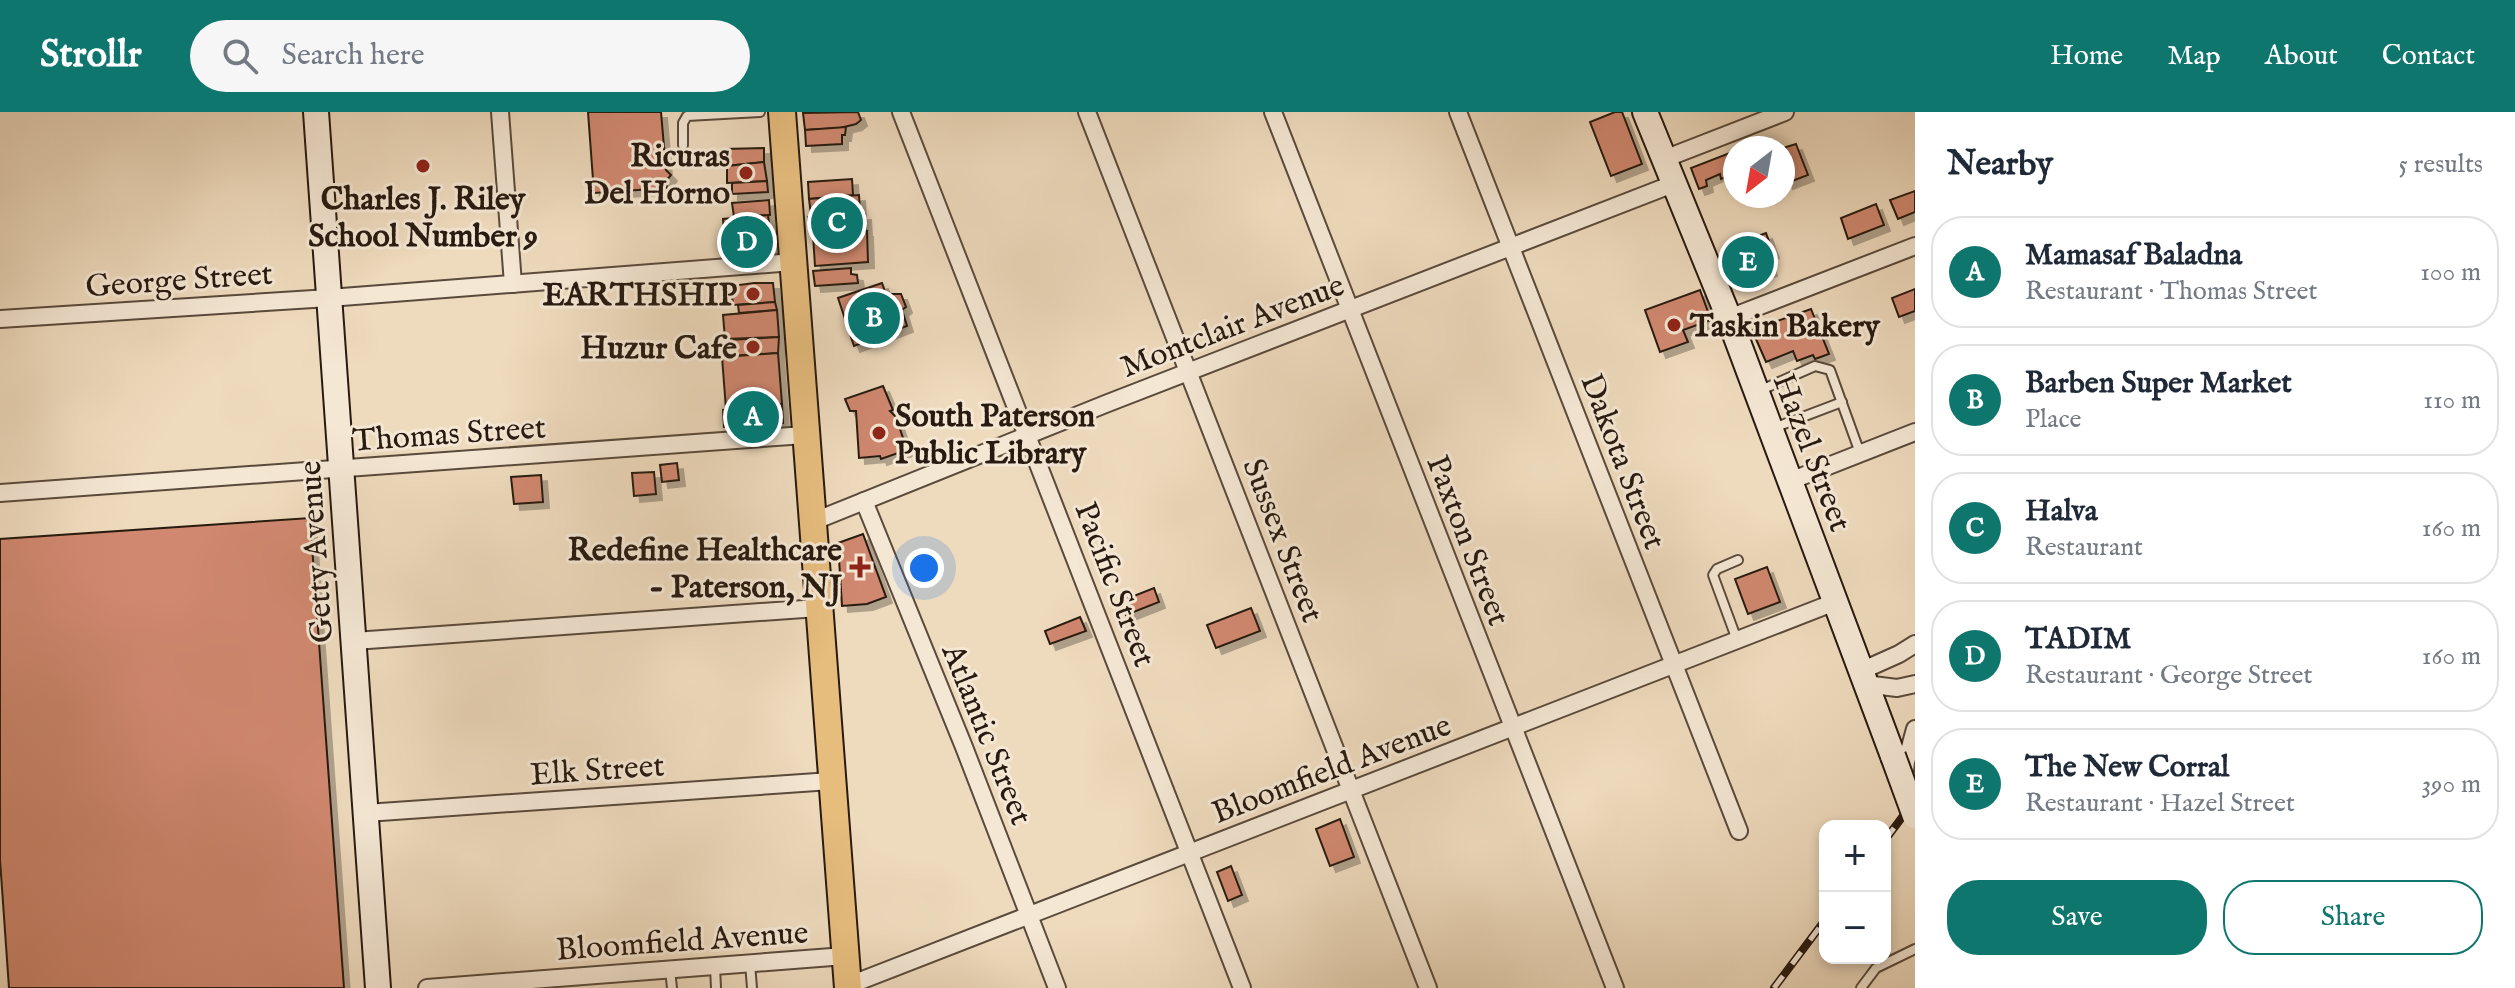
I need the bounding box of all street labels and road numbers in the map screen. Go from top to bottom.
street label: George Street [84,255,274,308]
street label: Montclair Avenue [1115,266,1351,389]
street label: Dakota Street [1569,368,1674,556]
street label: Hazel Street [1762,368,1860,538]
street label: Thomas Street [351,408,547,463]
street label: Paxton Street [1415,450,1518,632]
street label: Sussex Street [1232,453,1332,629]
street label: Getty Avenue [291,459,344,644]
street label: Pacific Street [1063,497,1164,673]
street label: Atlantic Street [930,637,1041,832]
street label: Bloomfield Avenue [1207,706,1457,835]
street label: Elk Street [529,746,666,797]
street label: Bloomfield Avenue [555,913,810,972]

